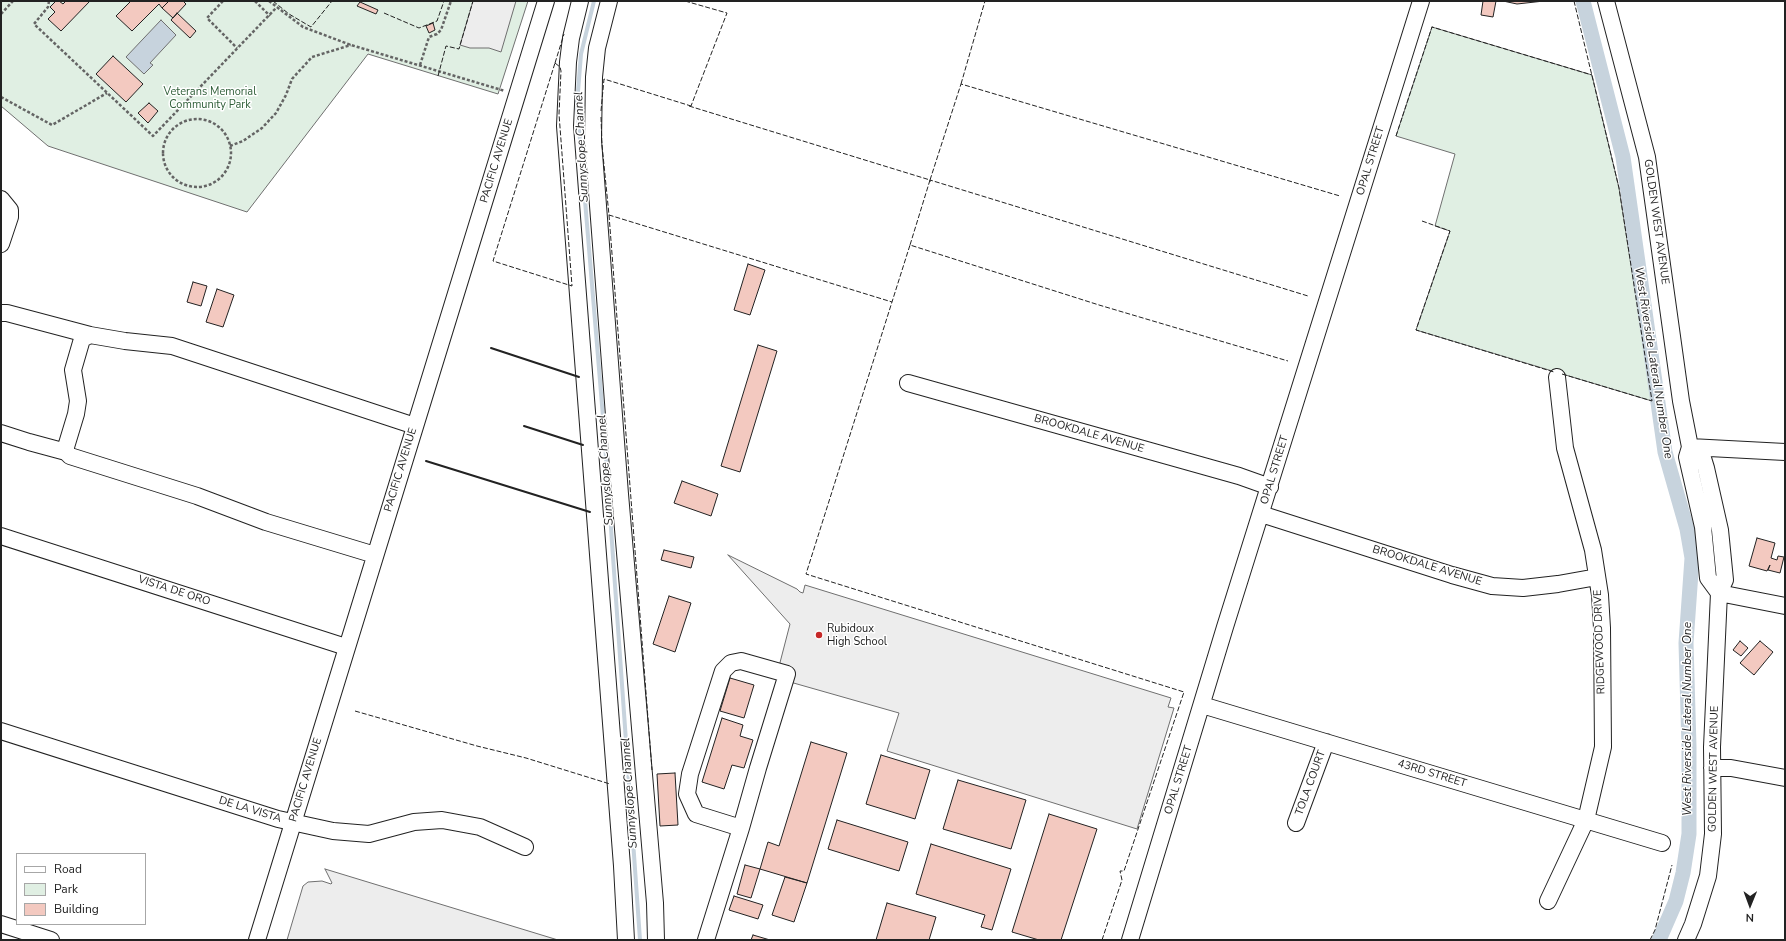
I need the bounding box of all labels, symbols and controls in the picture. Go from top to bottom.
park label: Veterans Memorial Community Park [164,85,256,111]
water label: Sunnyslope Channel [572,91,592,203]
street label: PACIFIC AVENUE [478,117,516,205]
street label: OPAL STREET [1354,125,1388,197]
street label: GOLDEN WEST AVENUE [1641,159,1671,285]
water label: West Riverside Lateral Number One [1631,266,1675,460]
street label: BROOKDALE AVENUE [1033,412,1145,456]
water label: Sunnyslope Channel [595,414,617,526]
street label: PACIFIC AVENUE [382,426,420,514]
street label: OPAL STREET [1258,434,1292,506]
street label: BROOKDALE AVENUE [1371,543,1483,589]
street label: VISTA DE ORO [136,573,212,609]
street label: RIDGEWOOD DRIVE [1592,589,1608,695]
place label: Rubidoux High School [827,622,887,648]
water label: West Riverside Lateral Number One [1681,622,1695,816]
marker: Rubidoux High School [814,630,824,640]
street label: GOLDEN WEST AVENUE [1706,706,1722,832]
street label: PACIFIC AVENUE [287,736,325,824]
water label: Sunnyslope Channel [619,737,641,849]
street label: OPAL STREET [1162,744,1196,816]
street label: TOLA COURT [1293,749,1329,817]
street label: 43RD STREET [1396,757,1468,791]
street label: DE LA VISTA [217,794,283,826]
legend [16,853,146,925]
text: Road [54,861,82,877]
text: Park [54,881,78,897]
north arrow [1730,885,1770,925]
text: Building [54,901,99,917]
text: N [1746,910,1754,925]

